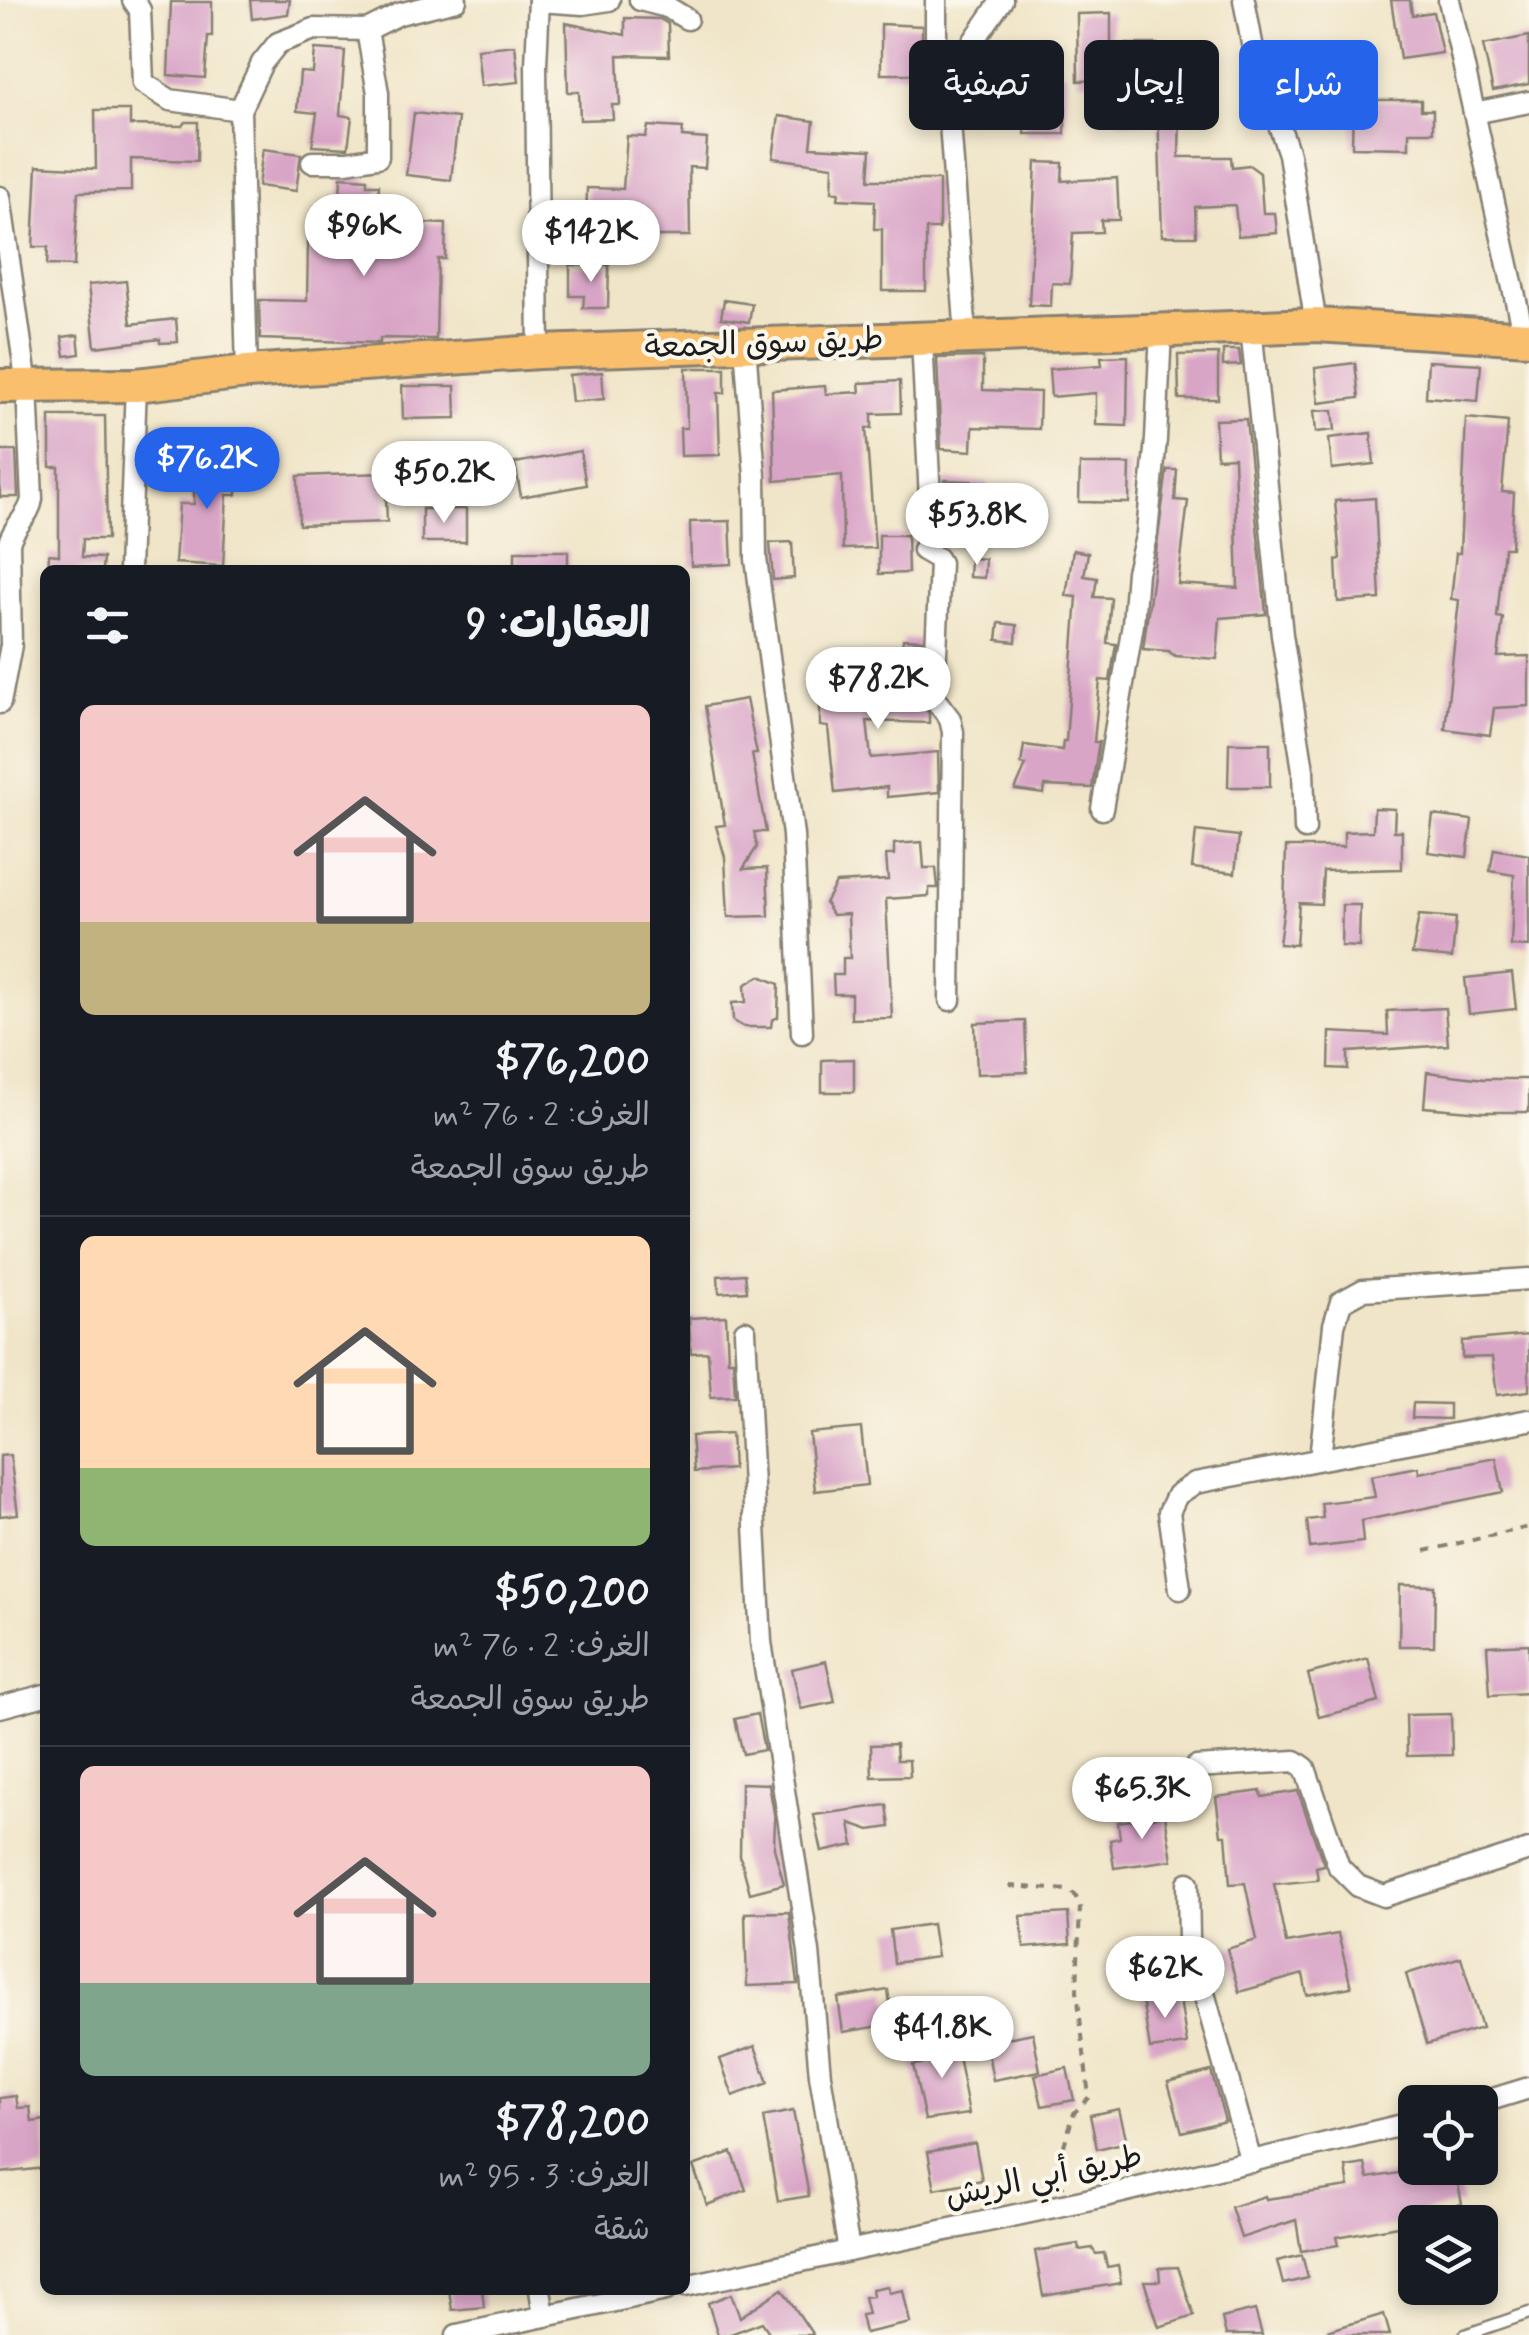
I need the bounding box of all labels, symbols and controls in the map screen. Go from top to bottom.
chip: تصفية [909,40,1064,130]
chip: إيجار [1084,40,1219,130]
chip: شراء [1239,40,1378,130]
pin: $96K [305,194,423,279]
pin: $142K [521,200,661,285]
text: $96K [327,205,401,247]
text: $142K [544,211,638,253]
street label: طريق سوق الجمعة [644,319,884,369]
pin: $76.2K [126,427,288,512]
text: $76.2K [157,438,257,480]
pin: $50.2K [363,441,525,526]
text: $50.2K [393,452,495,494]
pin: $53.8K [896,483,1058,568]
text: $53.8K [928,494,1026,536]
icon: filters [80,598,135,653]
text: العقارات: 9 [466,598,650,653]
pin: $78.2K [797,647,959,732]
text: $78.2K [828,658,928,700]
icon: home [275,770,455,950]
text: $76,200 [495,1035,650,1090]
text: الغرف: 2 · 76 m² [433,1095,650,1137]
text: طريق سوق الجمعة [411,1148,650,1190]
icon: home [275,1301,455,1481]
text: $50,200 [494,1566,650,1621]
text: الغرف: 2 · 76 m² [433,1626,650,1668]
text: طريق سوق الجمعة [411,1679,650,1721]
pin: $65.3K [1061,1757,1223,1842]
text: $65.3K [1094,1768,1190,1810]
icon: home [275,1831,455,2011]
pin: $62K [1106,1936,1224,2021]
text: $62K [1128,1947,1202,1989]
pin: $41.8K [861,1996,1023,2081]
text: $41.8K [893,2007,991,2049]
map controls [1398,2085,1498,2305]
button: locate [1398,2085,1498,2185]
text: $78,200 [495,2096,650,2151]
street label: طريق أبي الريش [942,2136,1147,2223]
text: الغرف: 3 · 95 m² [439,2156,650,2198]
button: layers [1398,2205,1498,2305]
text: شقة [594,2209,650,2251]

